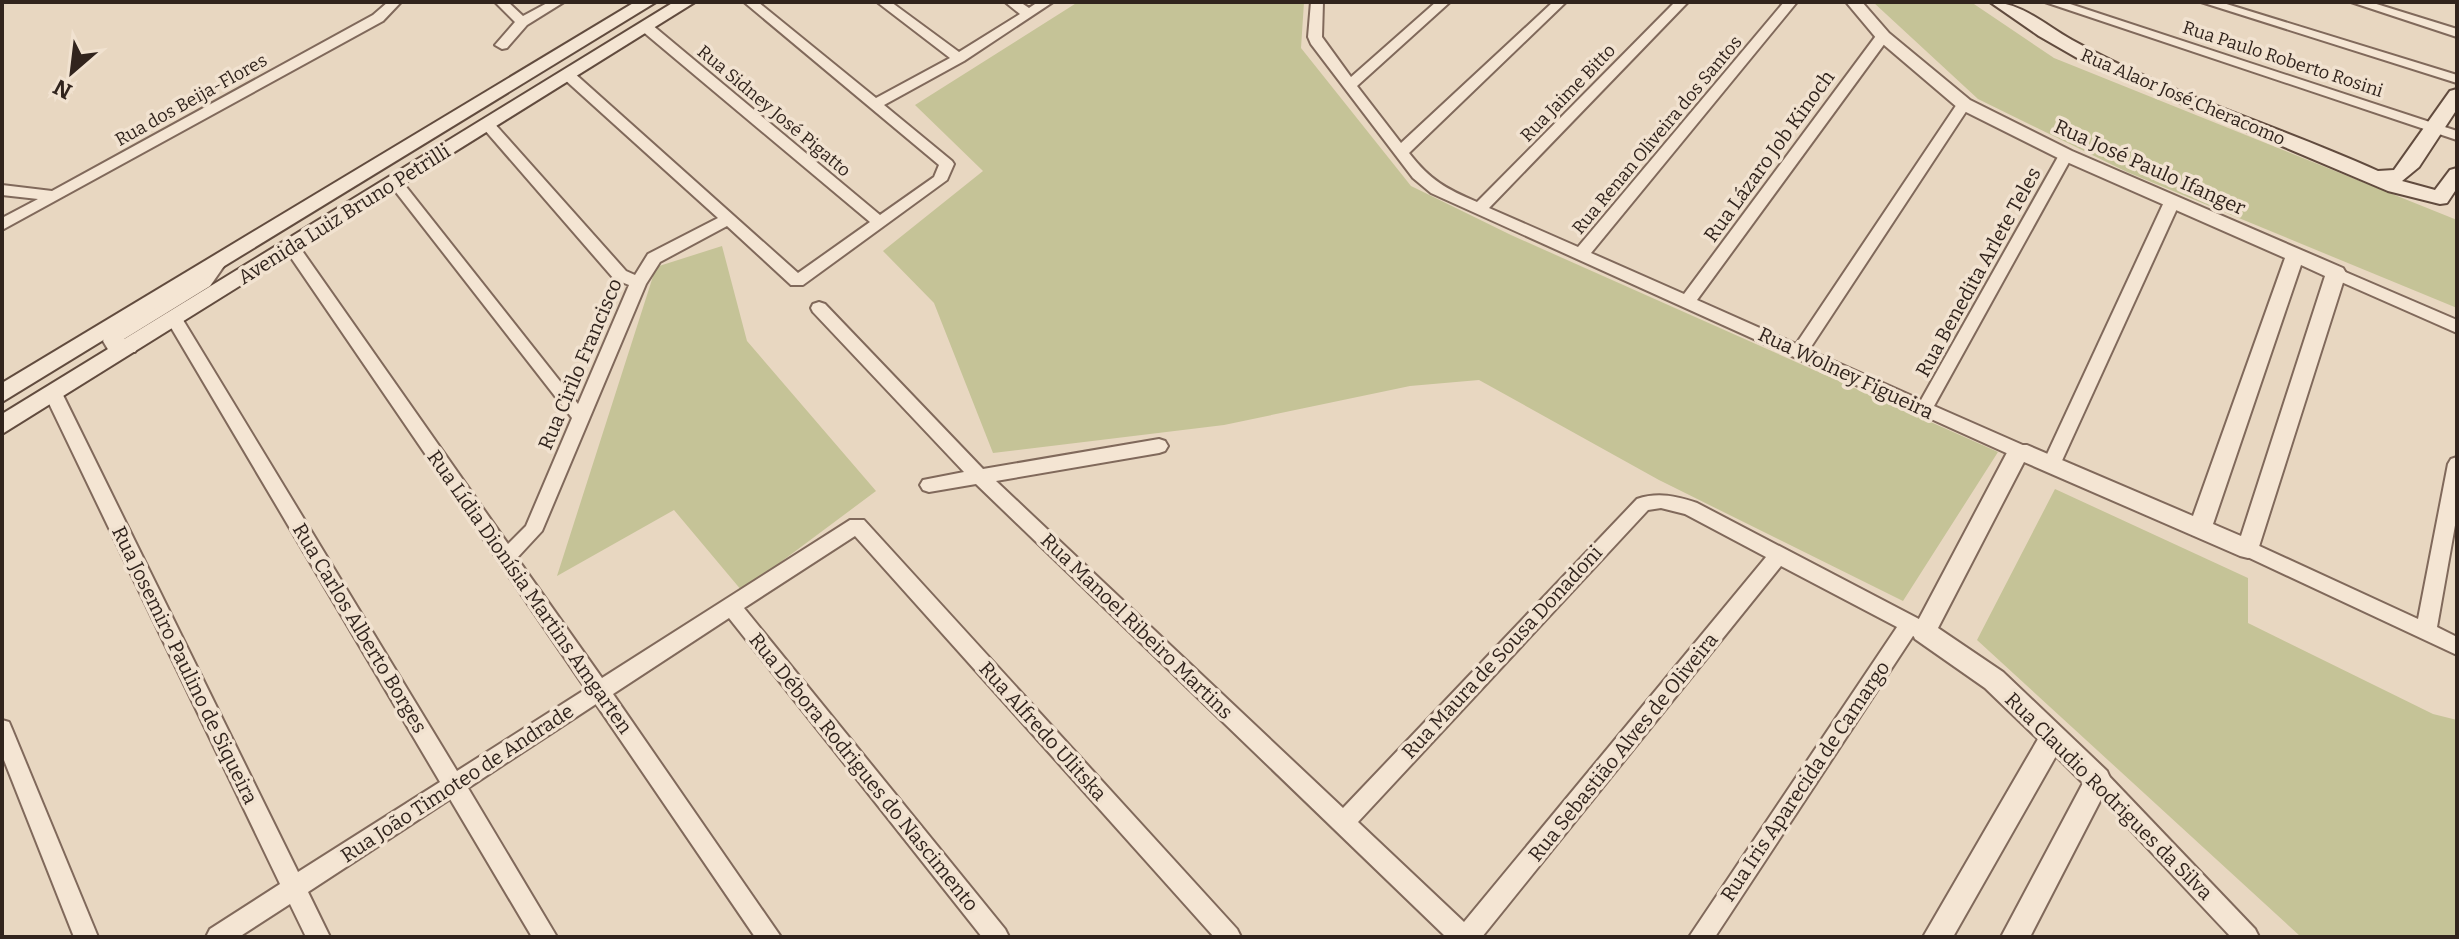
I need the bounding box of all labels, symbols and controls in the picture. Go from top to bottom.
street label: Rua Paulo Roberto Rosini [2180,16,2386,102]
street label: Rua Renan Oliveira dos Santos [1567,31,1747,239]
north arrow [32,32,112,112]
street label: Rua Sidney José Pigatto [693,40,855,182]
street label: Rua Jaime Bitto [1516,40,1620,146]
street label: Rua Alaor José Cheracomo [2078,44,2288,150]
street label: Rua dos Beija-Flores [111,49,271,151]
street label: Rua Lázaro Job Kinoch [1699,65,1840,246]
text: N [49,73,77,105]
street label: Rua José Paulo Ifanger [2051,114,2249,220]
street label: Avenida Luiz Bruno Petrilli [233,139,455,289]
street label: Rua Benedita Arlete Teles [1910,163,2046,381]
street label: Rua Cirilo Francisco [533,275,627,453]
street label: Rua Wolney Figueira [1755,322,1938,424]
street label: Rua Lídia Dionísia Martins Amgarten [423,446,638,739]
street label: Rua Carlos Alberto Borges [288,519,432,737]
street label: Rua Josemiro Paulino de Siqueira [107,522,263,808]
street label: Rua Manoel Ribeiro Martins [1036,528,1238,724]
street label: Rua Maura de Sousa Donadoni [1397,541,1607,763]
street label: Rua Débora Rodrigues do Nascimento [744,628,984,916]
street label: Rua Sebastião Alves de Oliveira [1523,628,1723,866]
street label: Rua Iris Aparecida de Camargo [1715,656,1895,906]
street label: Rua Alfredo Ulitska [974,657,1112,806]
street label: Rua Claudio Rodrigues da Silva [2000,687,2218,905]
street label: Rua João Timoteo de Andrade [336,699,578,867]

